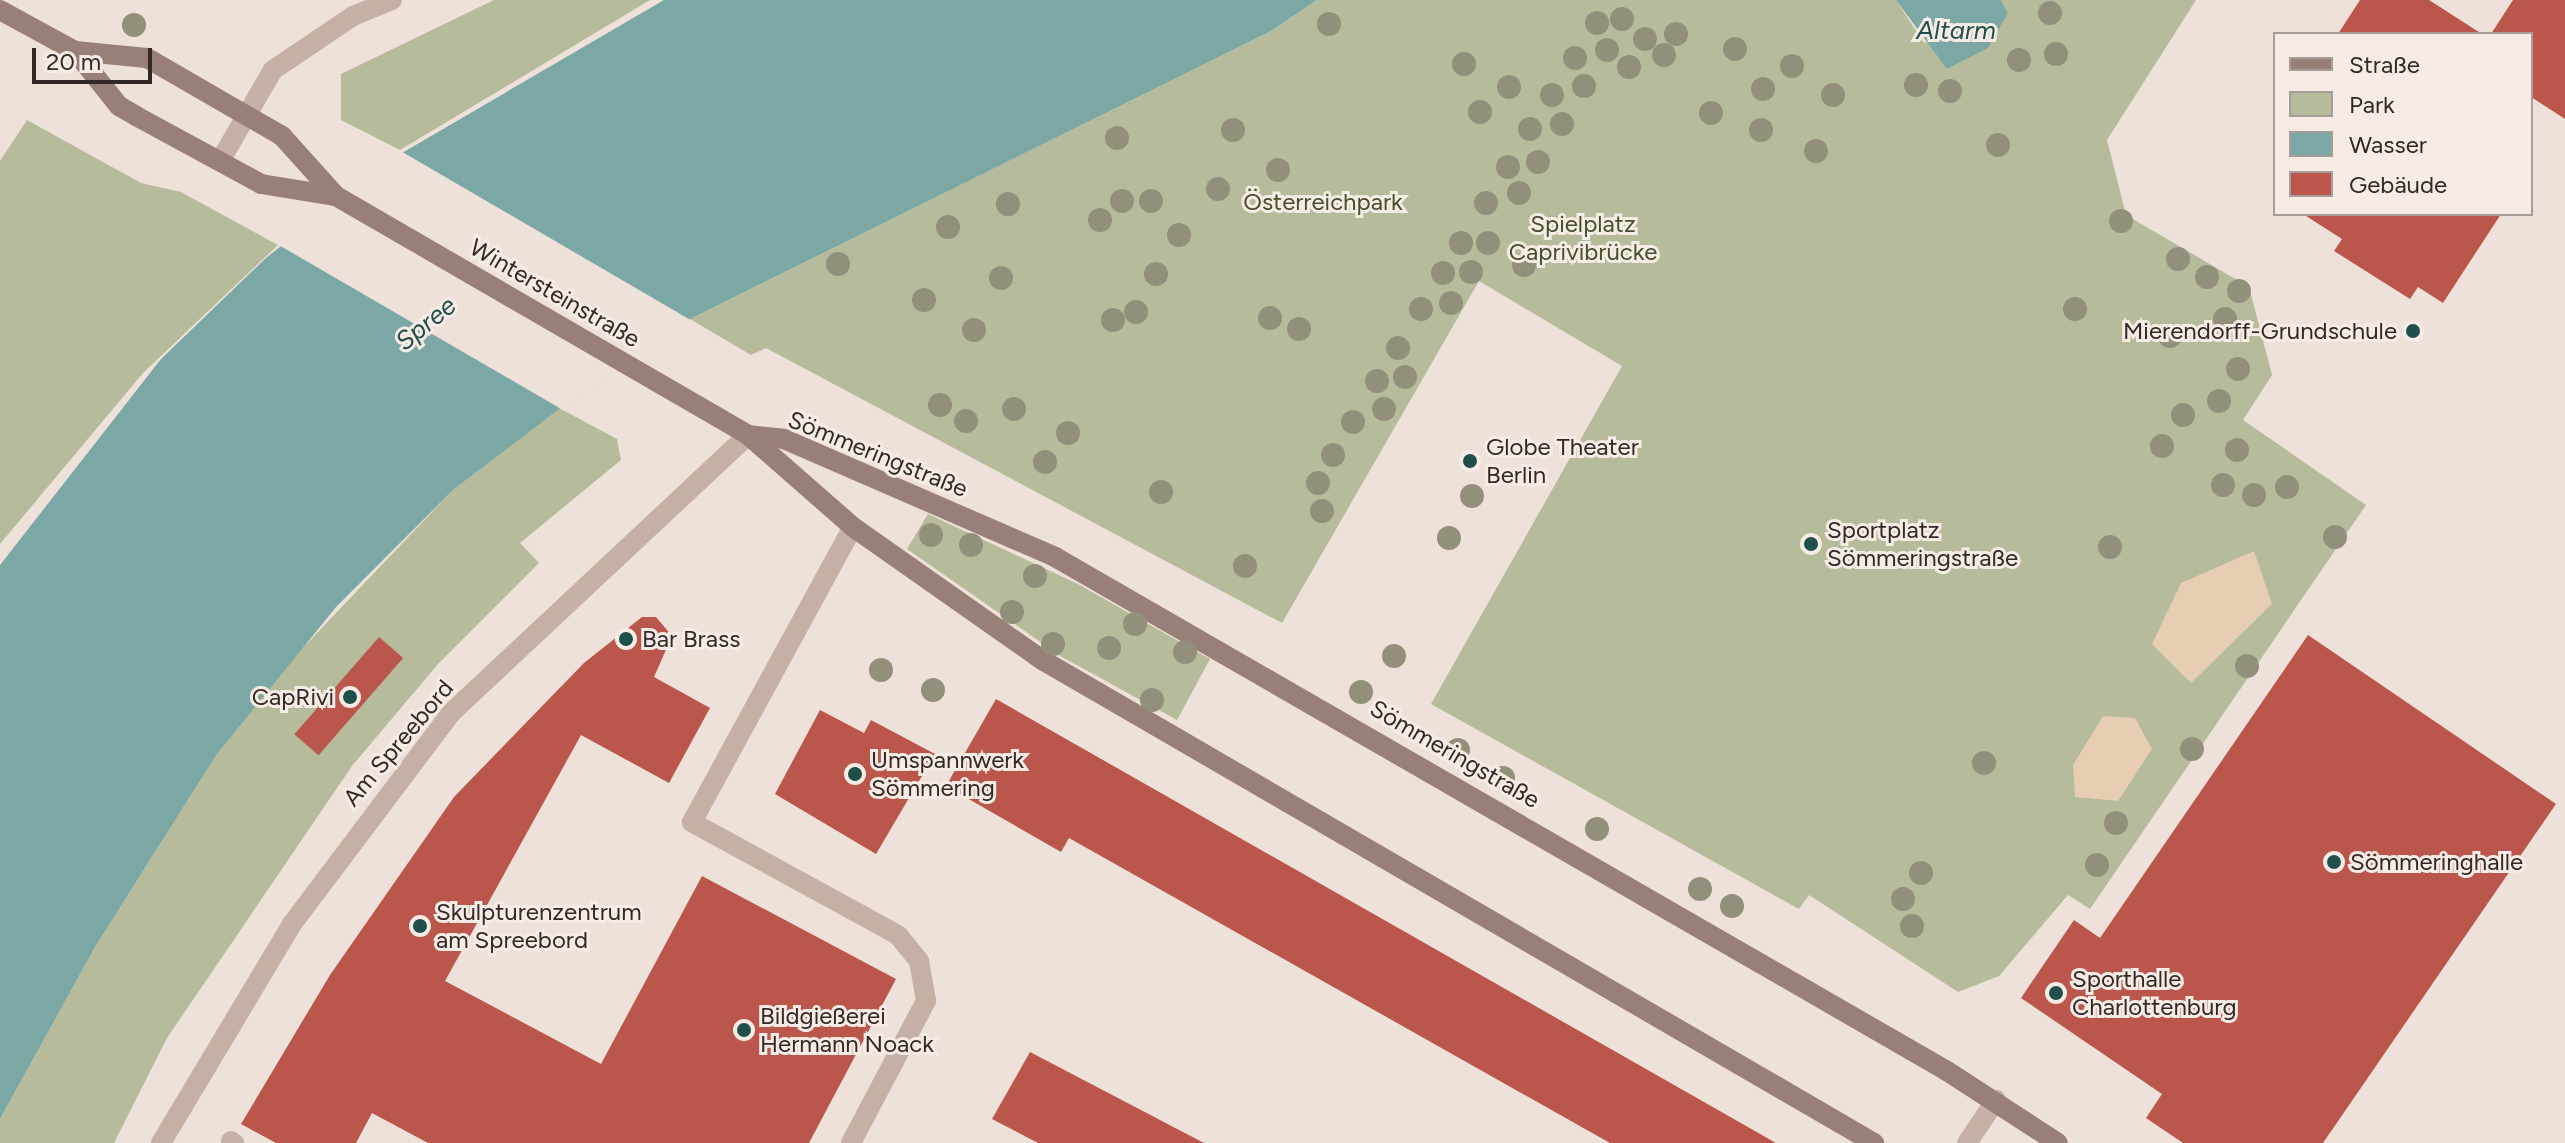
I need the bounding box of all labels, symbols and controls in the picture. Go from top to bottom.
water label: Altarm [1916,15,1996,47]
scale bar [36,32,156,82]
legend [2273,32,2533,216]
text: 20 m [46,47,101,76]
text: Straße [2349,50,2420,79]
text: Park [2349,90,2395,119]
text: Wasser [2349,130,2427,159]
text: Gebäude [2349,170,2447,199]
park label: Österreichpark [1243,188,1403,216]
park label: Spielplatz Caprivibrücke [1509,210,1657,266]
street label: Wintersteinstraße [465,233,645,353]
water label: Spree [390,290,462,358]
place label: Mierendorff-Grundschule [2123,317,2397,345]
marker: Mierendorff-Grundschule [2404,322,2422,340]
street label: Sömmeringstraße [784,405,972,503]
place label: Globe Theater Berlin [1486,433,1639,489]
marker: Globe Theater Berlin [1461,452,1479,470]
place label: Sportplatz Sömmeringstraße [1827,516,2018,572]
marker: Sportplatz Sömmeringstraße [1802,535,1820,553]
place label: Bar Brass [642,625,740,653]
marker: Bar Brass [617,630,635,648]
street label: Am Spreebord [337,674,459,812]
place label: CapRivi [252,683,334,711]
marker: CapRivi [341,688,359,706]
street label: Sömmeringstraße [1365,694,1545,814]
place label: Umspannwerk Sömmering [871,746,1024,802]
marker: Umspannwerk Sömmering [846,765,864,783]
place label: Sömmeringhalle [2350,848,2523,876]
marker: Sömmeringhalle [2325,853,2343,871]
place label: Skulpturenzentrum am Spreebord [436,898,642,954]
marker: Skulpturenzentrum am Spreebord [411,917,429,935]
place label: Sporthalle Charlottenburg [2072,965,2236,1021]
marker: Sporthalle Charlottenburg [2047,984,2065,1002]
place label: Bildgießerei Hermann Noack [760,1002,934,1058]
marker: Bildgießerei Hermann Noack [735,1021,753,1039]

